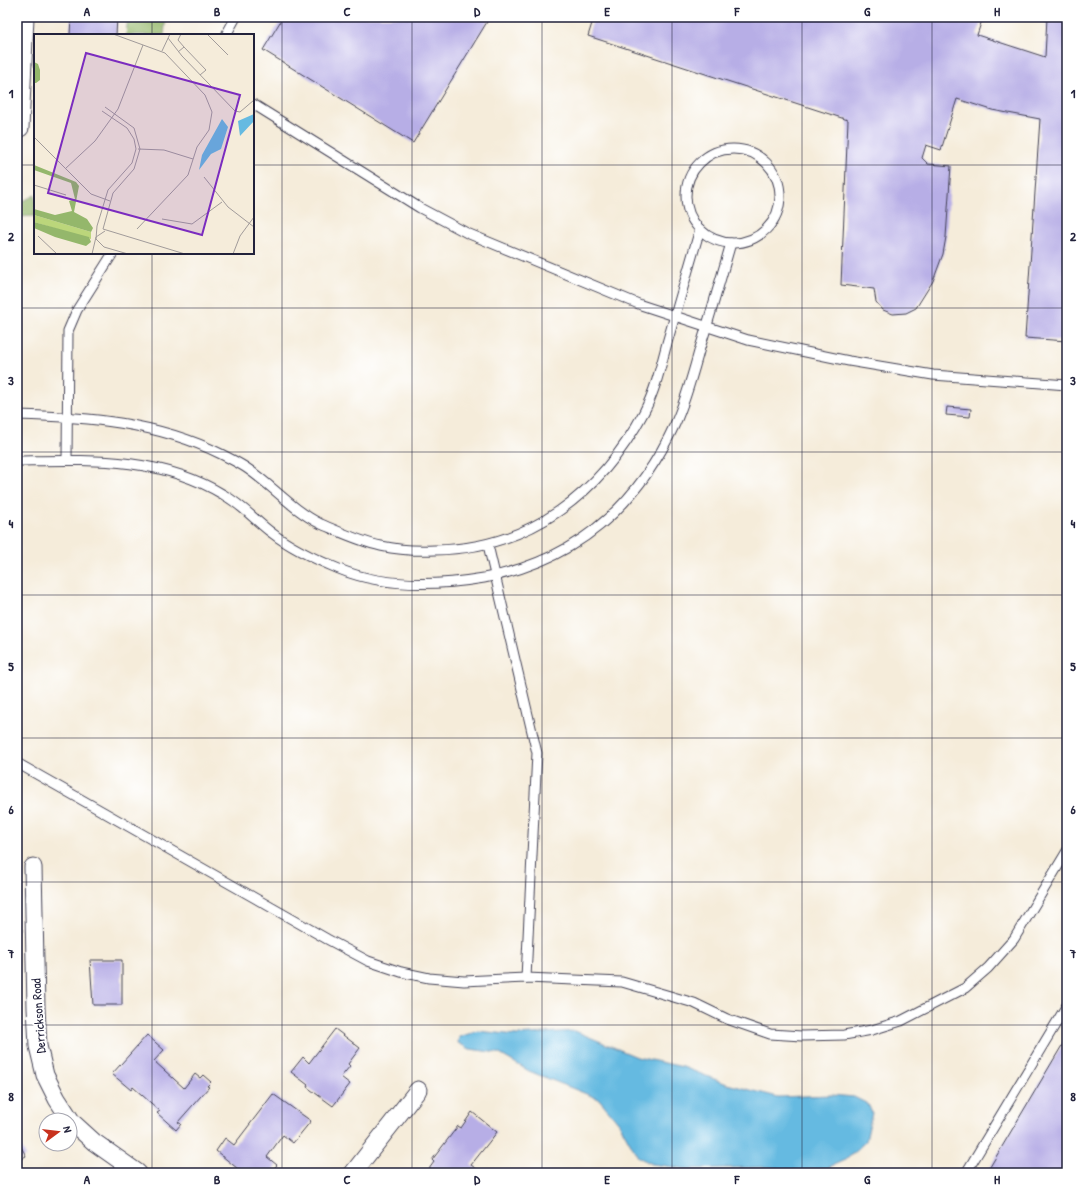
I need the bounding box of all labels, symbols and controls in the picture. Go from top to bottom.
text: A [84,2,91,20]
text: B [214,2,221,20]
text: C [343,2,351,20]
text: D [474,2,481,20]
text: E [604,2,610,20]
text: F [734,2,741,20]
text: G [864,2,871,20]
text: H [994,2,1000,20]
inset map [34,34,254,254]
text: 1 [9,84,14,102]
text: 1 [1071,84,1076,102]
text: 2 [8,227,15,245]
text: 2 [1070,227,1077,245]
text: 3 [8,371,14,389]
text: 3 [1070,371,1076,389]
text: 4 [9,514,14,532]
text: 4 [1071,514,1076,532]
text: 5 [8,657,14,675]
text: 5 [1070,657,1076,675]
text: 6 [8,800,14,818]
text: 6 [1070,800,1076,818]
text: 7 [7,944,15,962]
text: 7 [1069,944,1077,962]
street label: Derrickson Road [26,978,50,1054]
text: 8 [8,1087,14,1105]
text: 8 [1070,1087,1076,1105]
north arrow [38,1112,78,1152]
text: N [60,1125,75,1134]
text: A [84,1170,91,1188]
text: B [214,1170,221,1188]
text: C [343,1170,351,1188]
text: D [474,1170,481,1188]
text: E [604,1170,610,1188]
text: F [734,1170,741,1188]
text: G [864,1170,871,1188]
text: H [994,1170,1000,1188]

